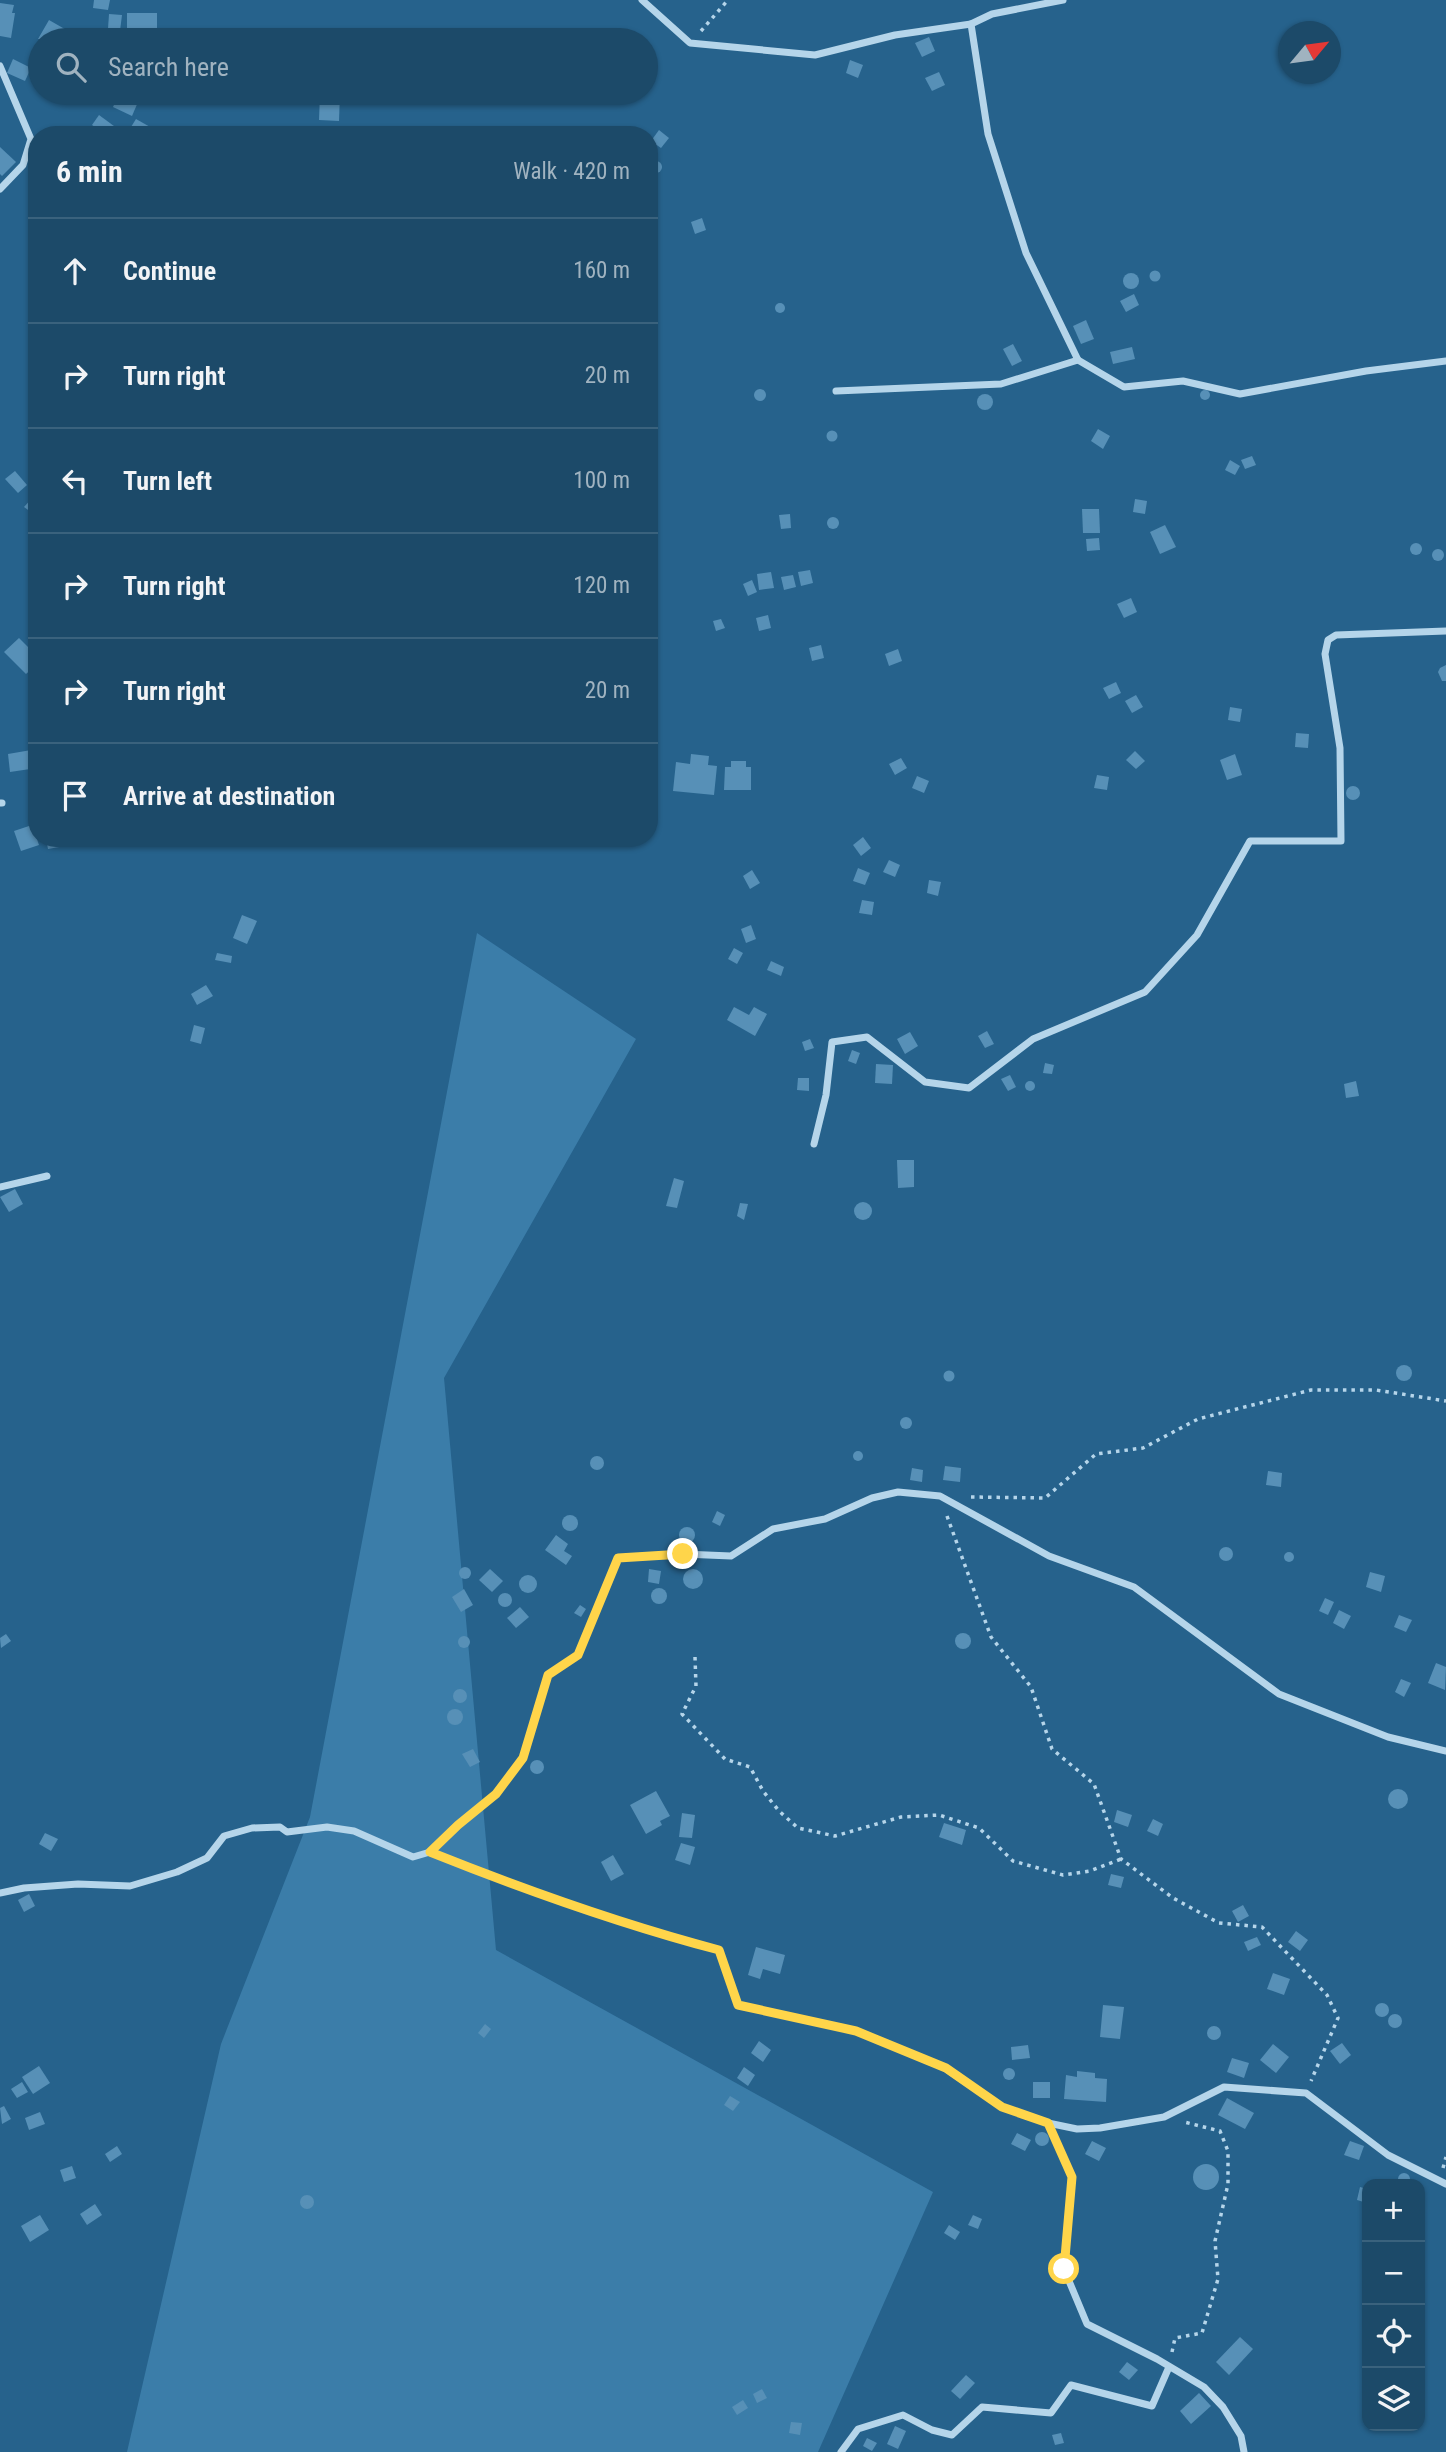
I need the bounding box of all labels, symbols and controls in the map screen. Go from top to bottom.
north arrow [1278,21,1341,84]
search box [28,28,658,105]
icon: search [52,48,90,86]
text: Search here [108,52,229,82]
text: 6 min [56,154,123,189]
text: Walk · 420 m [513,158,630,185]
icon: ahead [56,252,94,290]
text: Continue [123,256,216,286]
text: 160 m [573,257,630,284]
icon: right [56,357,94,395]
text: Turn right [123,361,225,391]
text: 20 m [585,362,630,389]
icon: left [56,462,94,500]
text: Turn left [123,466,212,496]
text: 100 m [573,467,630,494]
icon: right [56,567,94,605]
text: Turn right [123,571,225,601]
text: 120 m [573,572,630,599]
icon: right [56,672,94,710]
text: Turn right [123,676,225,706]
text: 20 m [585,677,630,704]
icon: arrive [56,777,94,815]
text: Arrive at destination [123,781,335,811]
route end [667,1538,698,1569]
map controls [1362,2179,1425,2431]
button: + [1362,2179,1425,2242]
button: − [1362,2242,1425,2305]
route start [1048,2253,1079,2284]
button: locate [1362,2305,1425,2368]
button: layers [1362,2368,1425,2431]

